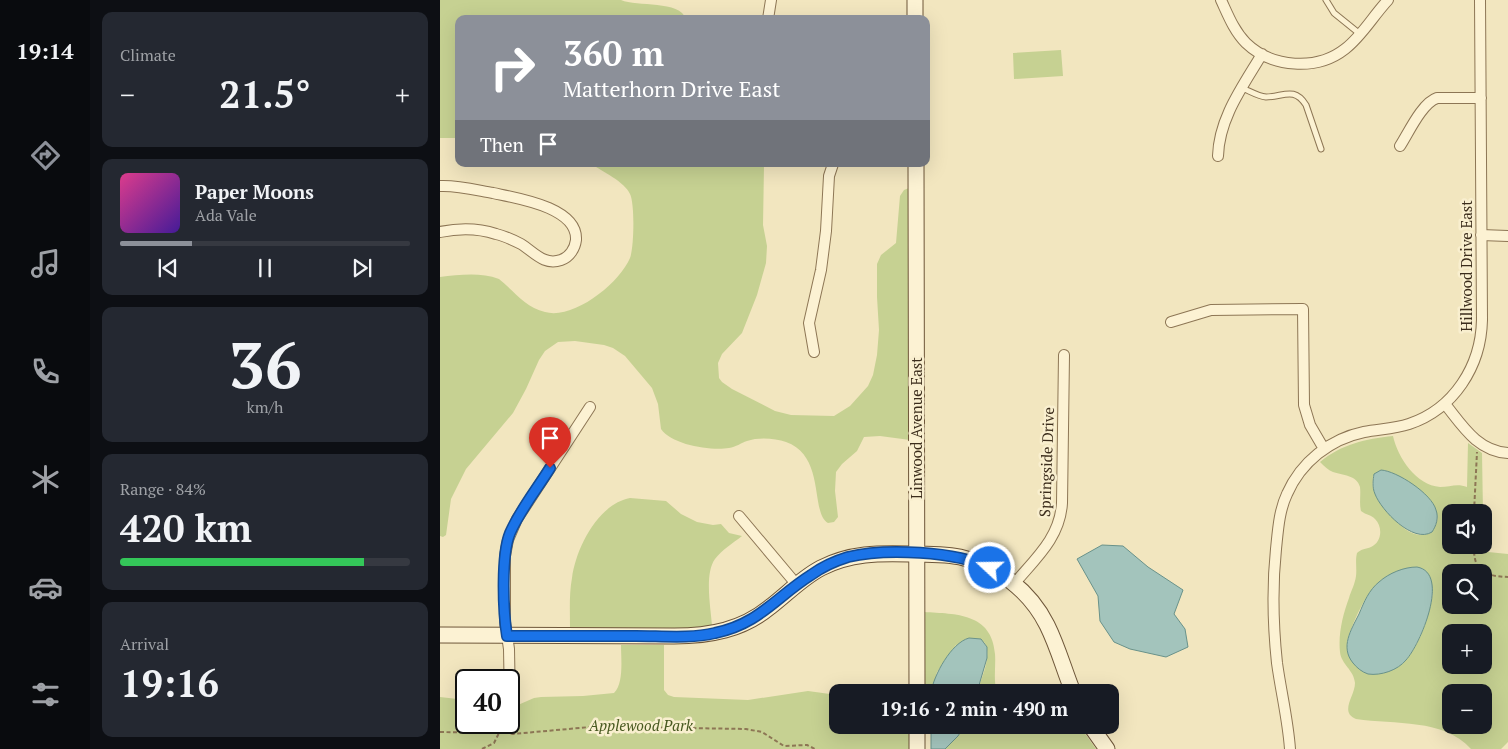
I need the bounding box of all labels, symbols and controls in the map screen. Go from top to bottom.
text: 360 m [563,30,664,76]
icon: right [480,35,545,100]
text: 19:14 [16,36,74,65]
text: Climate [120,44,176,66]
text: 21.5° [219,69,311,119]
text: Matterhorn Drive East [563,74,780,103]
text: − [120,76,135,113]
text: + [395,76,410,113]
icon: arrive [534,130,562,158]
text: Then [480,132,524,157]
icon: directions [28,138,63,173]
text: Paper Moons [195,179,314,204]
street label: Hillwood Drive East [1456,200,1476,332]
text: Ada Vale [195,204,257,226]
icon: music [28,246,63,281]
icon: previous [154,254,182,282]
icon: pause [251,254,279,282]
icon: next [348,254,376,282]
text: 36 [228,320,302,407]
icon: phone [28,354,63,389]
street label: Linwood Avenue East [906,357,926,499]
text: km/h [247,396,283,418]
street label: Springside Drive [1034,407,1058,517]
pin [529,417,571,468]
icon: arrive [536,424,564,452]
icon: climate [28,462,63,497]
text: Range · 84% [120,478,206,500]
text: 420 km [120,503,252,553]
map controls [1442,504,1492,734]
button: sound [1442,504,1492,554]
position arrow [963,541,1015,593]
button: search [1442,564,1492,614]
icon: car [28,570,63,605]
button: + [1442,624,1492,674]
text: Arrival [120,633,169,655]
text: 19:16 [120,658,219,708]
speed limit sign: 40 [455,669,520,734]
icon: filters [28,677,63,712]
button: − [1442,684,1492,734]
text: 19:16 · 2 min · 490 m [880,696,1068,721]
park label: Applewood Park [588,715,694,735]

